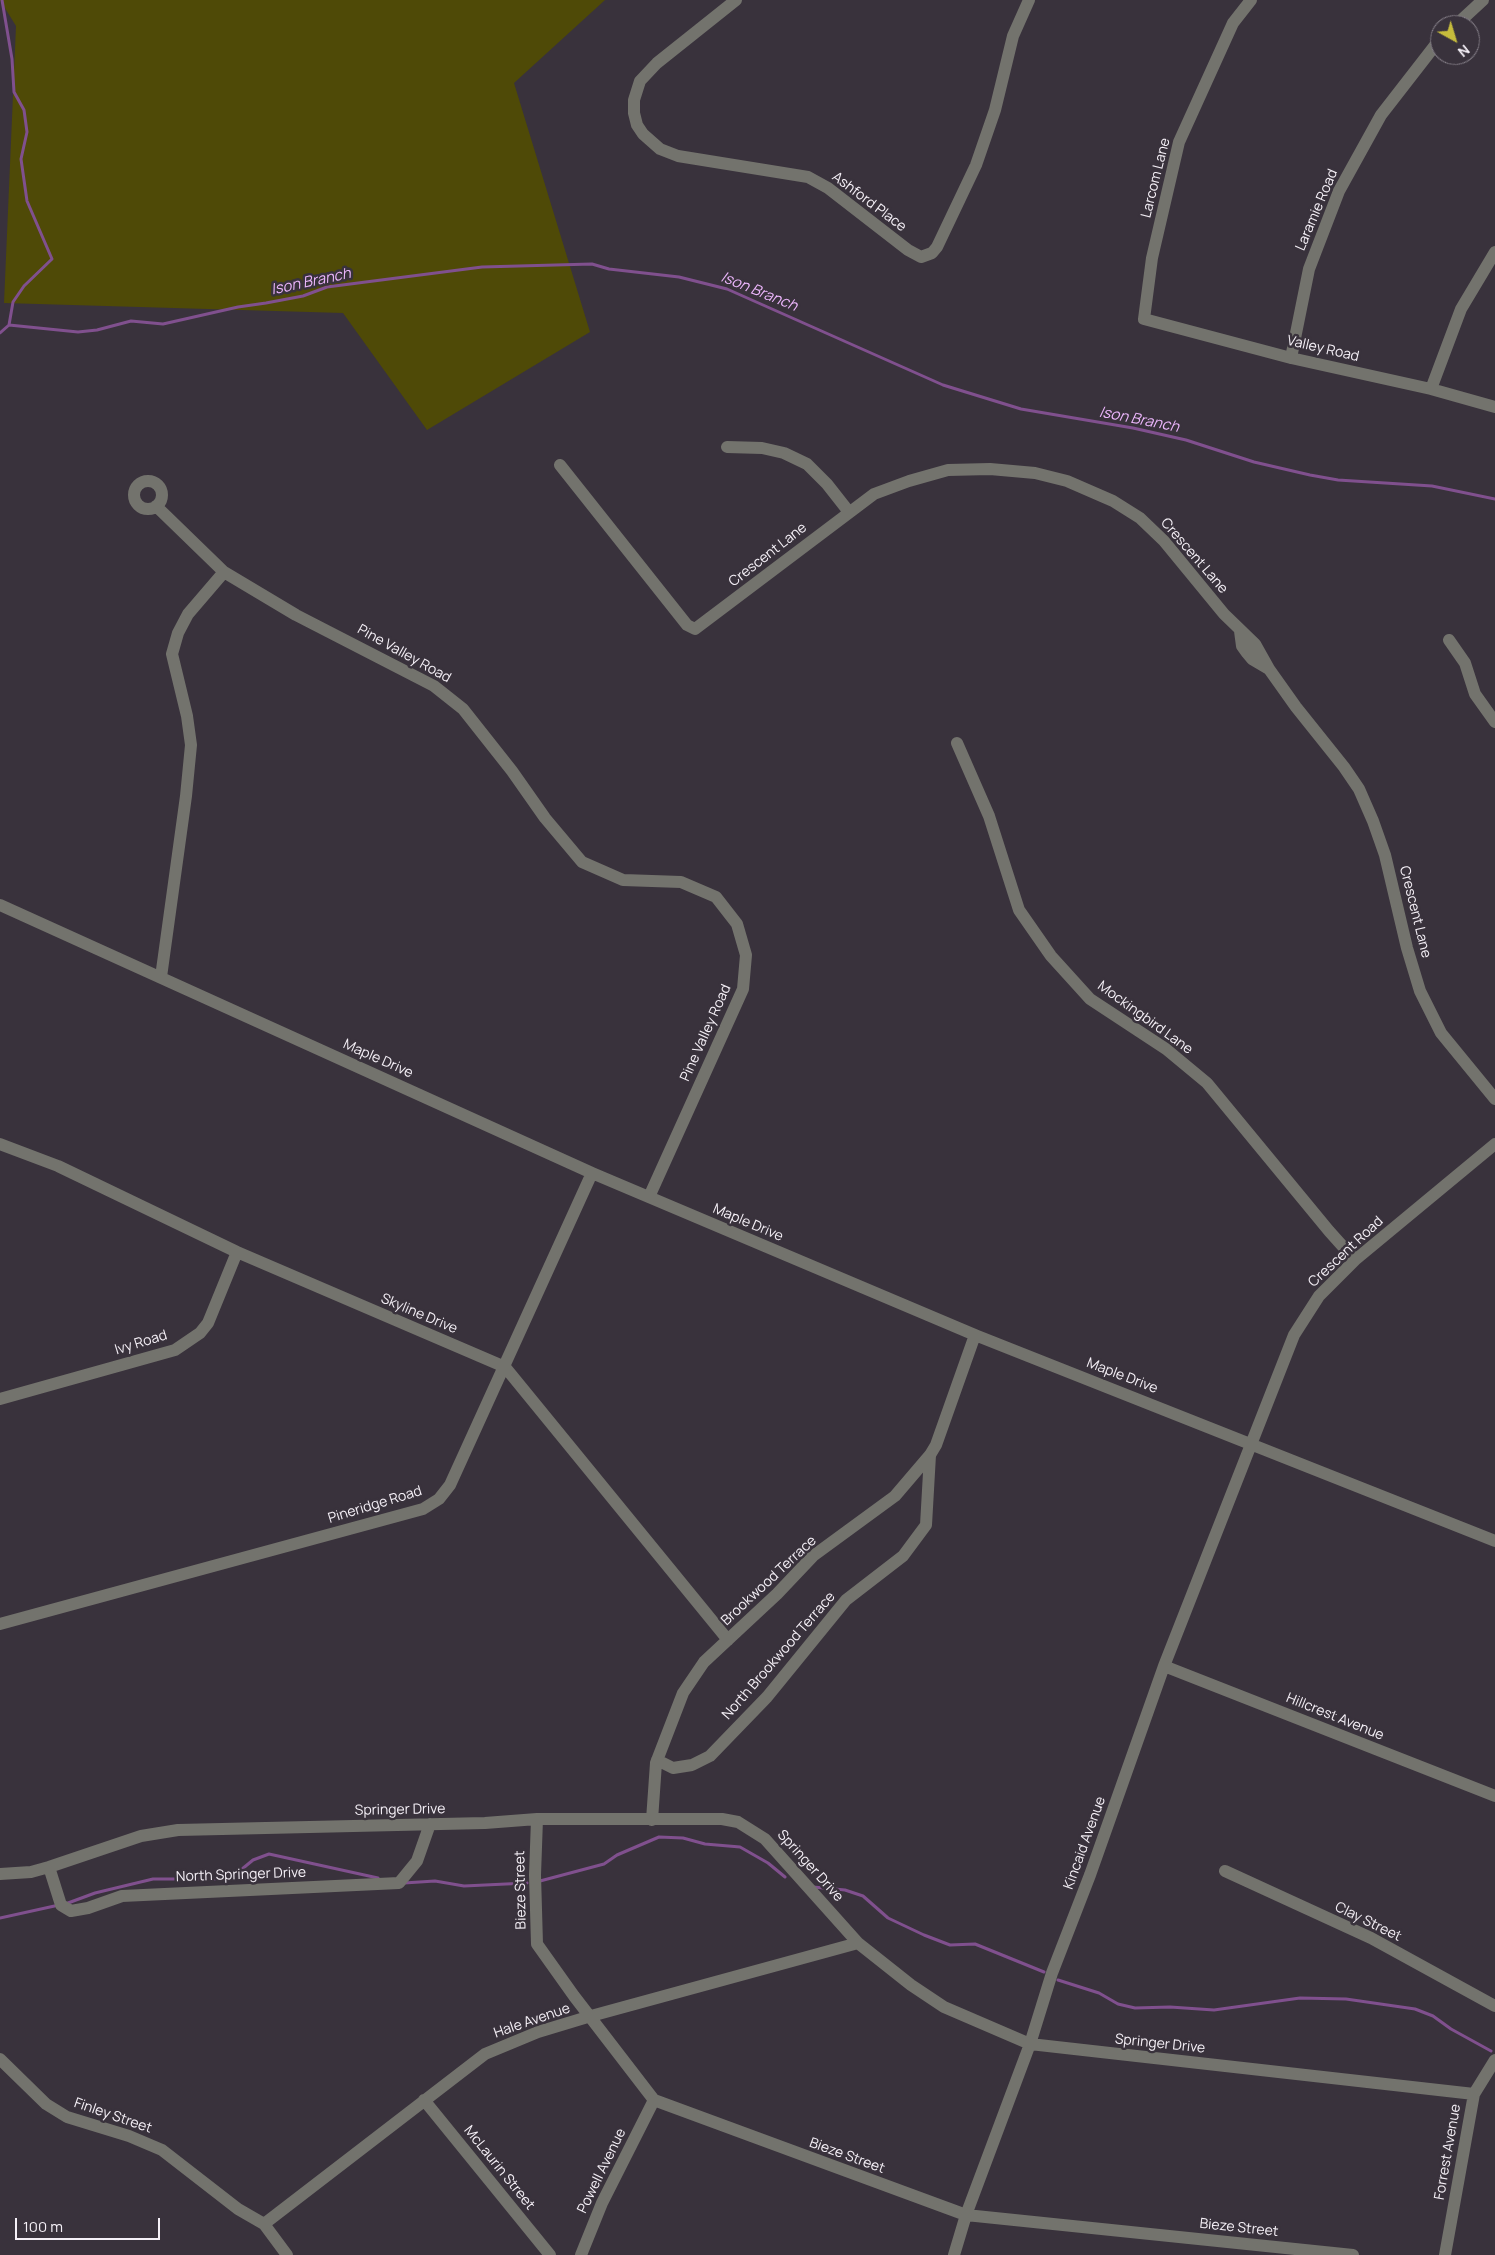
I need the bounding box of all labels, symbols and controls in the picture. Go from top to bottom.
north arrow [1430,15,1480,65]
text: N [1454,41,1474,62]
street label: Larcom Lane [1138,136,1174,220]
street label: Laramie Road [1292,167,1342,253]
street label: Ashford Place [829,169,909,235]
water label: Ison Branch [270,265,352,299]
water label: Ison Branch [718,269,800,315]
street label: Valley Road [1285,333,1361,365]
water label: Ison Branch [1098,403,1180,437]
street label: Crescent Lane [1157,515,1231,597]
street label: Crescent Lane [726,519,810,591]
street label: Pine Valley Road [354,621,454,687]
street label: Crescent Lane [1395,864,1435,960]
street label: Mockingbird Lane [1094,978,1196,1058]
street label: Pine Valley Road [677,982,735,1084]
street label: Maple Drive [340,1036,416,1082]
street label: Maple Drive [710,1201,786,1245]
street label: Crescent Road [1305,1213,1387,1291]
street label: Skyline Drive [378,1290,460,1338]
street label: Ivy Road [113,1327,169,1359]
street label: Maple Drive [1084,1355,1160,1397]
street label: Pineridge Road [326,1483,424,1527]
street label: Brookwood Terrace [718,1533,820,1629]
street label: North Brookwood Terrace [719,1589,839,1723]
street label: Hillcrest Avenue [1284,1690,1386,1744]
street label: Kincaid Avenue [1060,1794,1110,1892]
street label: Springer Drive [355,1801,445,1819]
street label: Springer Drive [773,1827,847,1905]
street label: Bieze Street [512,1850,530,1930]
street label: North Springer Drive [176,1864,306,1886]
street label: Clay Street [1332,1899,1404,1945]
street label: Hale Avenue [492,2000,572,2042]
street label: Springer Drive [1114,2031,1206,2057]
street label: Finley Street [72,2095,154,2137]
street label: Forrest Avenue [1431,2103,1465,2201]
street label: McLaurin Street [460,2123,538,2213]
street label: Powell Avenue [574,2126,630,2216]
street label: Bieze Street [807,2135,887,2177]
scale bar [18,2208,162,2240]
text: 100 m [23,2216,63,2237]
street label: Bieze Street [1199,2216,1279,2240]

